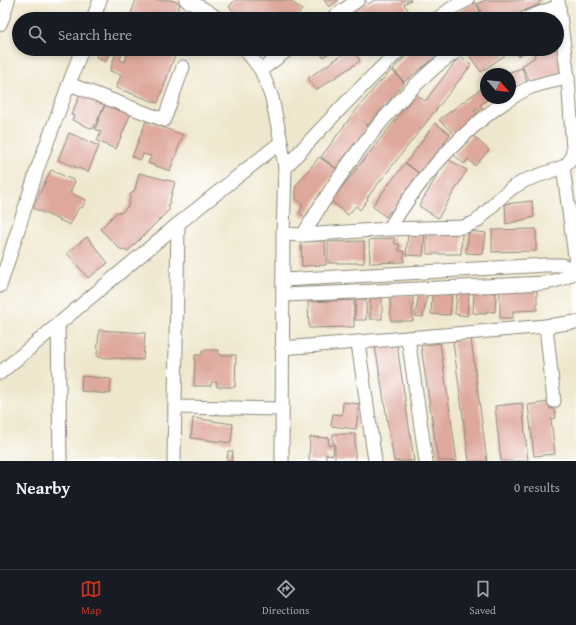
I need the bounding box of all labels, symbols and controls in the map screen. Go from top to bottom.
search box [12,12,564,56]
icon: search [26,23,48,45]
text: Search here [58,24,132,45]
north arrow [480,68,516,104]
text: Nearby [16,475,70,500]
text: 0 results [514,478,560,497]
tab: Map [80,578,102,618]
tab: Directions [262,578,309,618]
tab: Saved [469,578,496,618]

